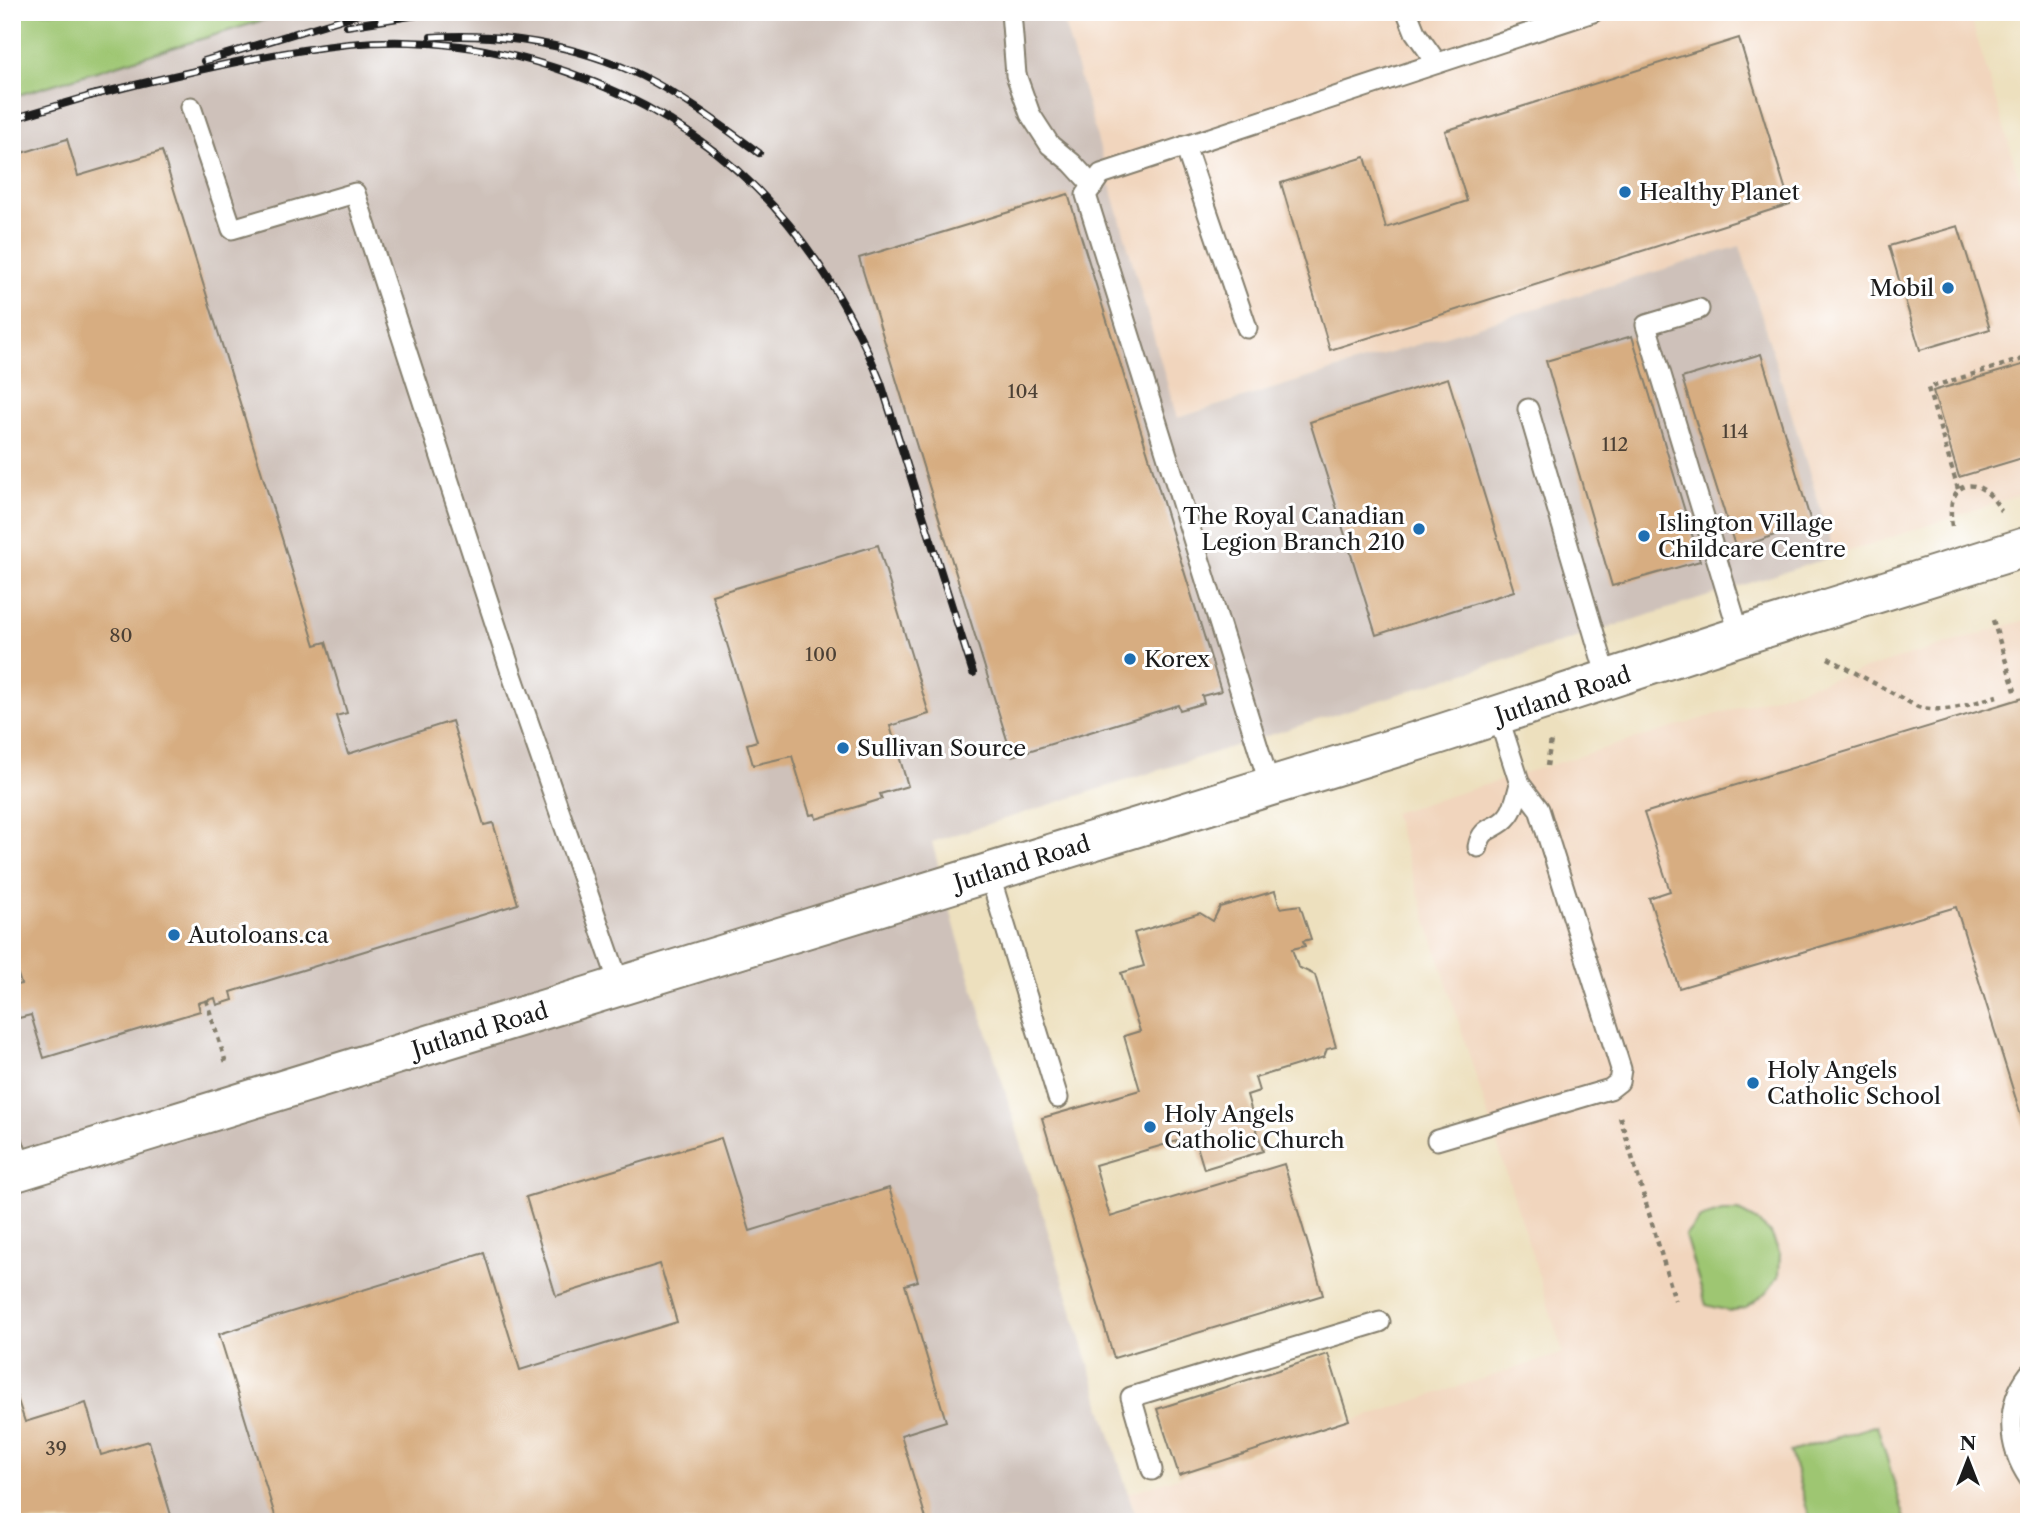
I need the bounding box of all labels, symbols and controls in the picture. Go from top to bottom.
place label: Healthy Planet [1639,178,1800,206]
marker: Healthy Planet [1617,184,1633,200]
place label: Mobil [1870,274,1934,302]
marker: Mobil [1940,280,1956,296]
house number: 104 [1007,380,1039,403]
house number: 114 [1722,420,1748,443]
house number: 112 [1602,433,1629,456]
place label: The Royal Canadian Legion Branch 210 [1183,502,1405,556]
place label: Islington Village Childcare Centre [1658,509,1846,563]
marker: The Royal Canadian Legion Branch 210 [1411,521,1427,537]
marker: Islington Village Childcare Centre [1636,528,1652,544]
house number: 80 [109,624,133,647]
house number: 100 [805,643,837,666]
place label: Korex [1144,645,1211,673]
marker: Korex [1122,651,1138,667]
street label: Jutland Road [1489,660,1634,731]
place label: Sullivan Source [857,734,1026,762]
marker: Sullivan Source [835,740,851,756]
street label: Jutland Road [948,829,1093,898]
place label: Autoloans.ca [187,921,330,949]
marker: Autoloans.ca [166,927,182,943]
street label: Jutland Road [406,996,551,1065]
place label: Holy Angels Catholic School [1767,1056,1941,1110]
marker: Holy Angels Catholic School [1745,1075,1761,1091]
place label: Holy Angels Catholic Church [1164,1100,1345,1154]
marker: Holy Angels Catholic Church [1142,1119,1158,1135]
north arrow [1932,1426,2002,1496]
text: N [1960,1432,1976,1455]
house number: 39 [45,1437,67,1460]

